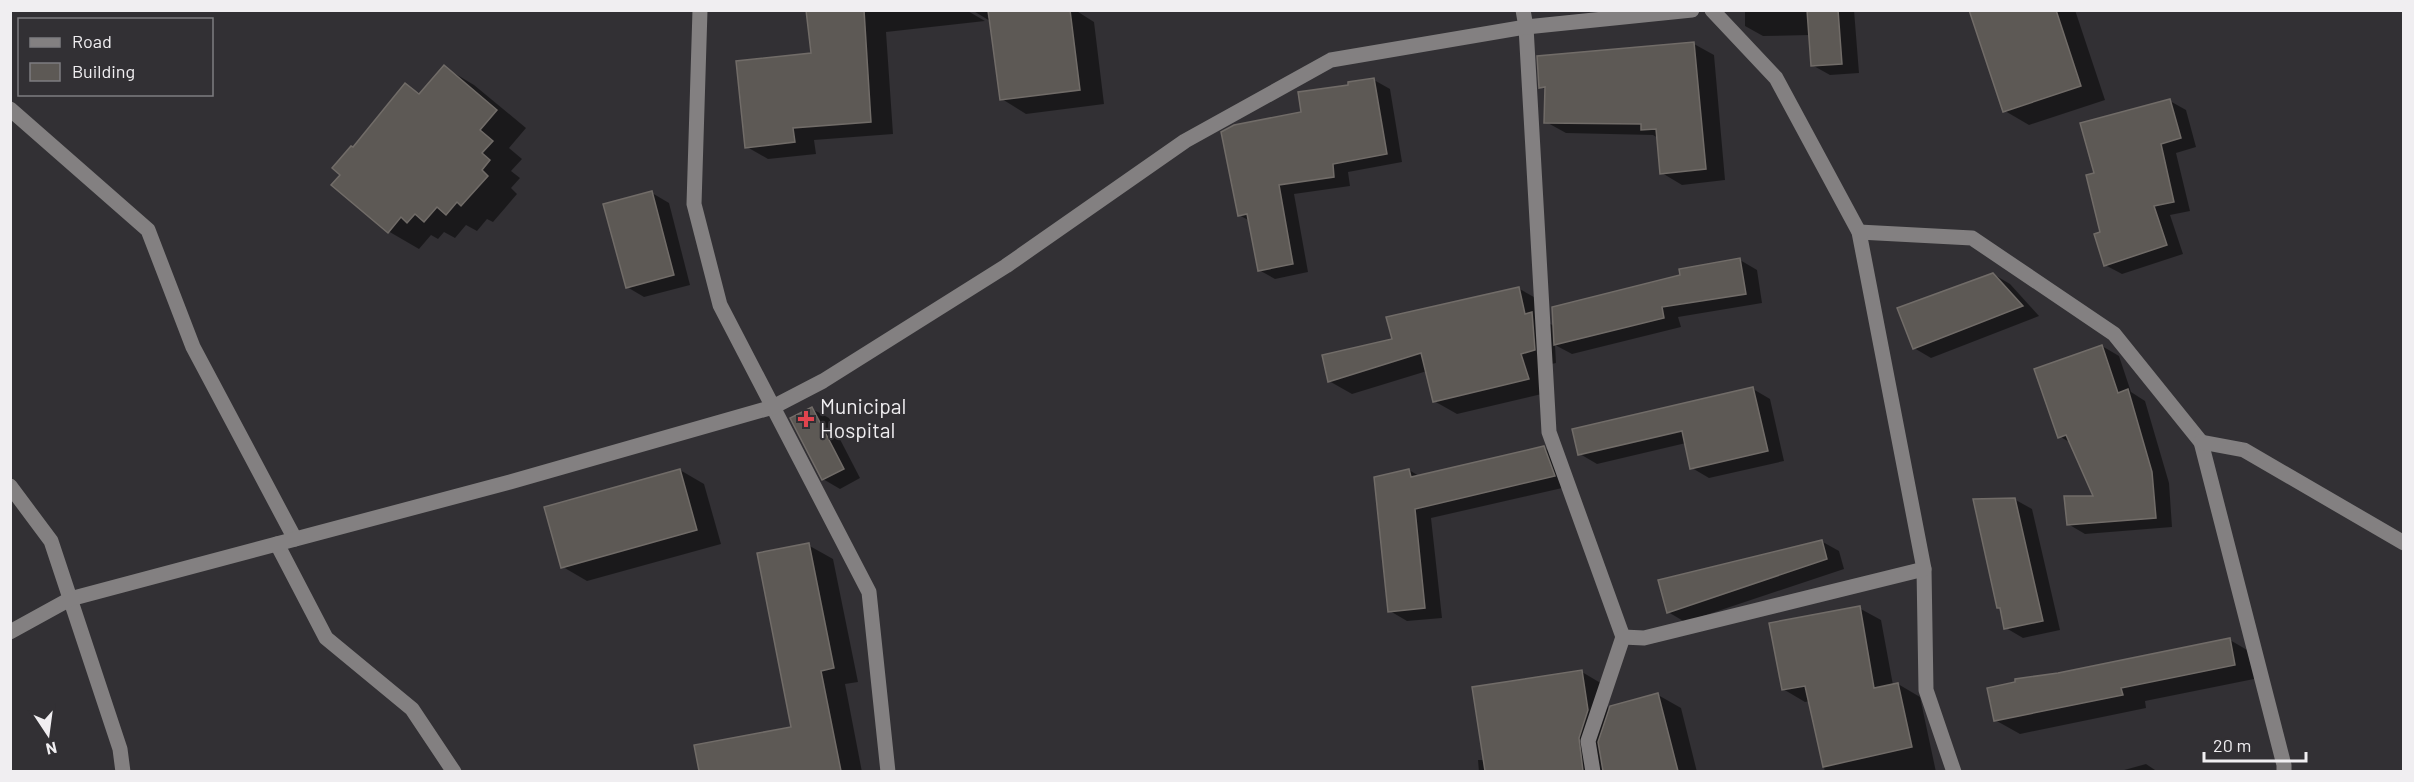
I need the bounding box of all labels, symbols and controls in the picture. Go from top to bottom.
legend [18,18,213,96]
text: Road [72,30,112,52]
text: Building [72,60,135,82]
place label: Municipal Hospital [820,393,906,442]
marker: Municipal Hospital [797,410,815,428]
north arrow [18,704,78,764]
scale bar [2204,725,2306,763]
text: 20 m [2213,734,2251,756]
text: N [44,739,59,760]

